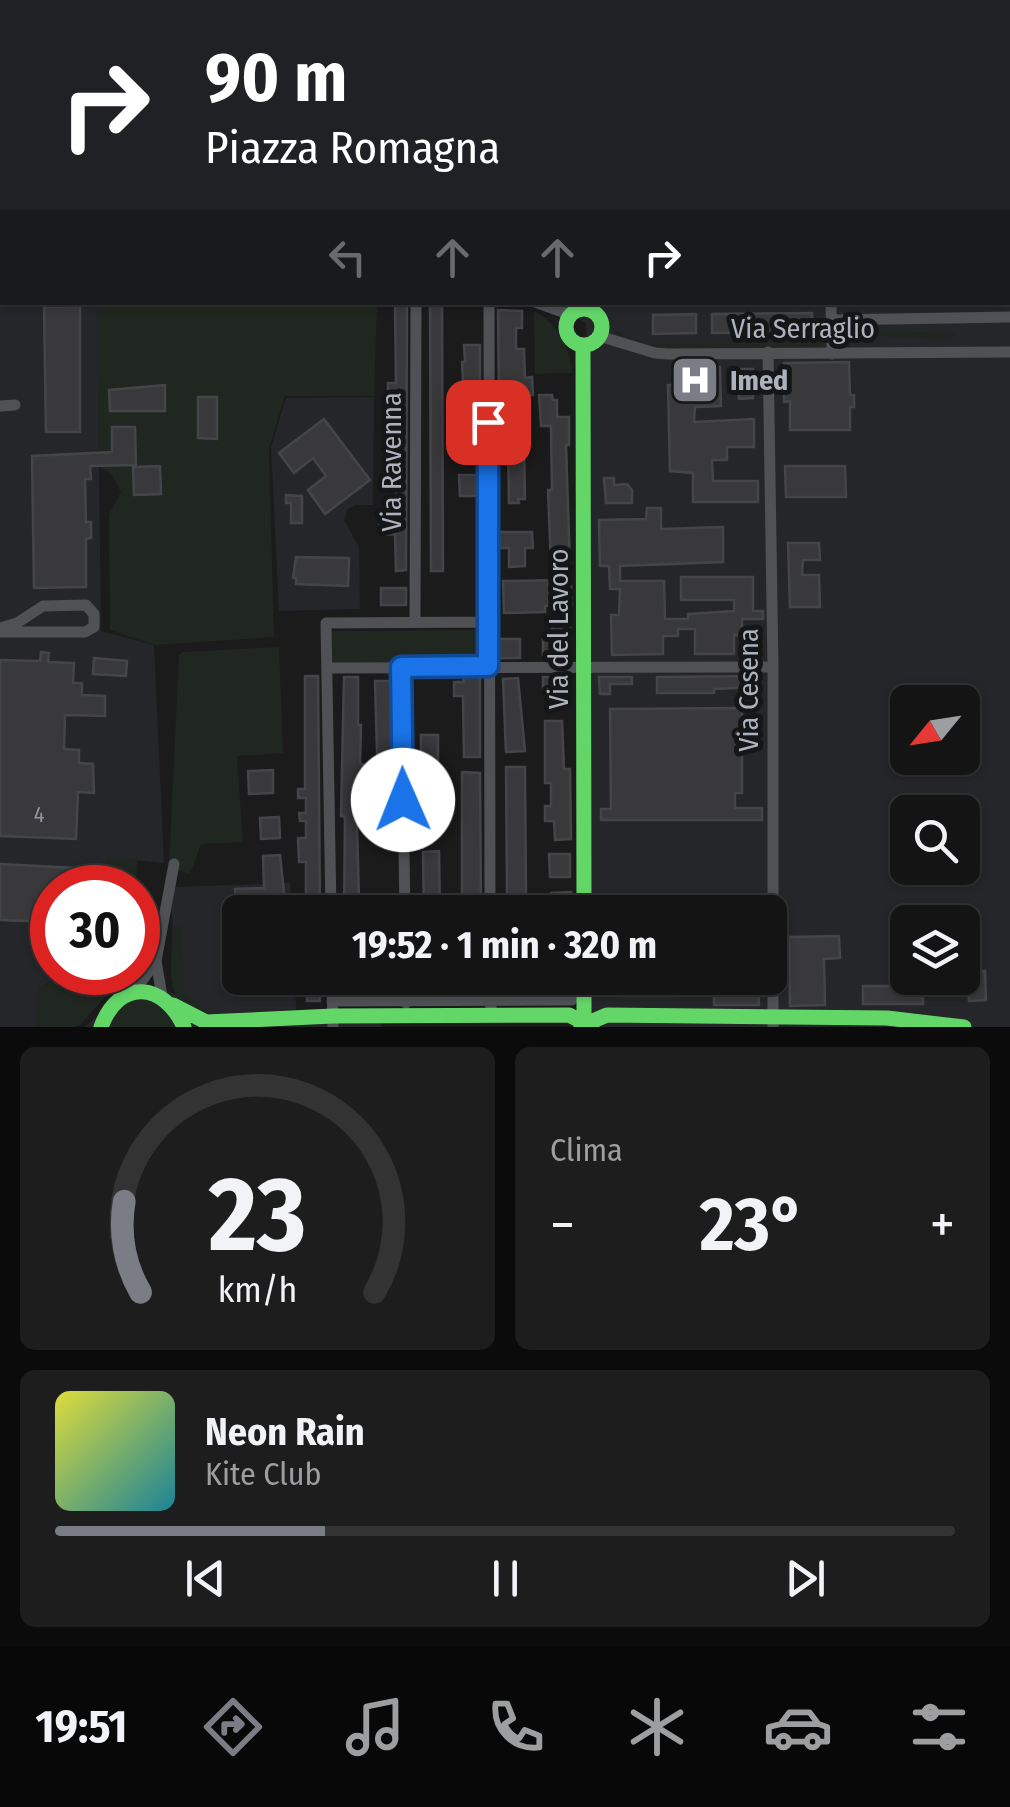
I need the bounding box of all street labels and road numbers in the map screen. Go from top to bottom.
street label: Via Serraglio [731,312,875,345]
street label: Via Ravenna [375,392,408,532]
street label: Via del Lavoro [542,549,575,709]
street label: Via Cesena [732,628,765,752]

